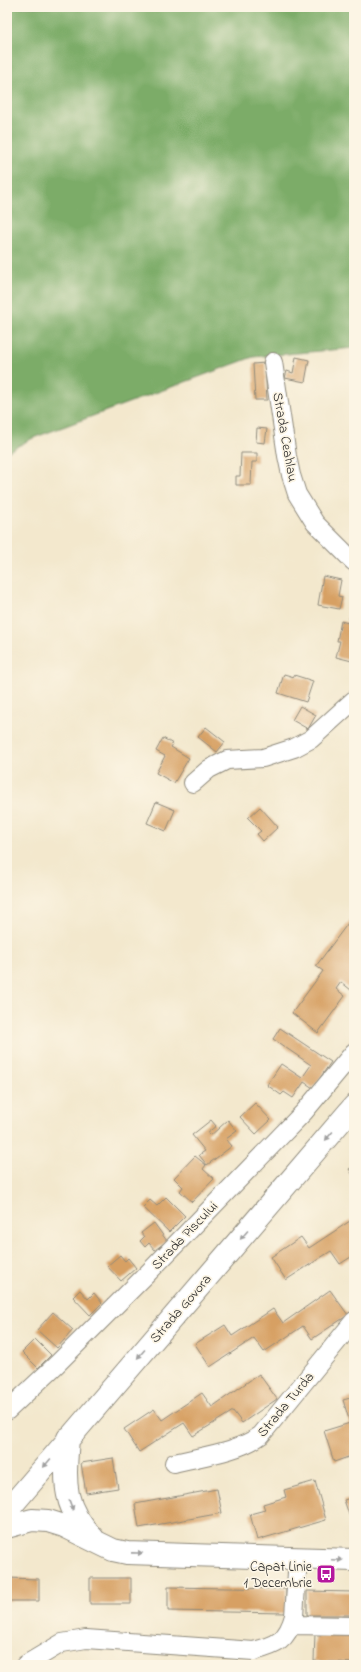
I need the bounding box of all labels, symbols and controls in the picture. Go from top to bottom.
street label: Strada Ceahlau [266,391,303,484]
one-way arrow [324,1130,333,1141]
street label: Strada Piscului [147,1197,223,1275]
one-way arrow [240,1229,249,1240]
street label: Strada Govora [145,1270,217,1348]
one-way arrow [136,1349,145,1359]
street label: Strada Turda [253,1368,320,1442]
one-way arrow [43,1458,52,1469]
one-way arrow [68,1499,74,1511]
one-way arrow [131,1550,144,1556]
place label: Capat Linie 1 Decembrie [244,1557,313,1594]
one-way arrow [331,1557,344,1563]
bus stop icon: Capat Linie 1 Decembrie [315,1563,337,1585]

